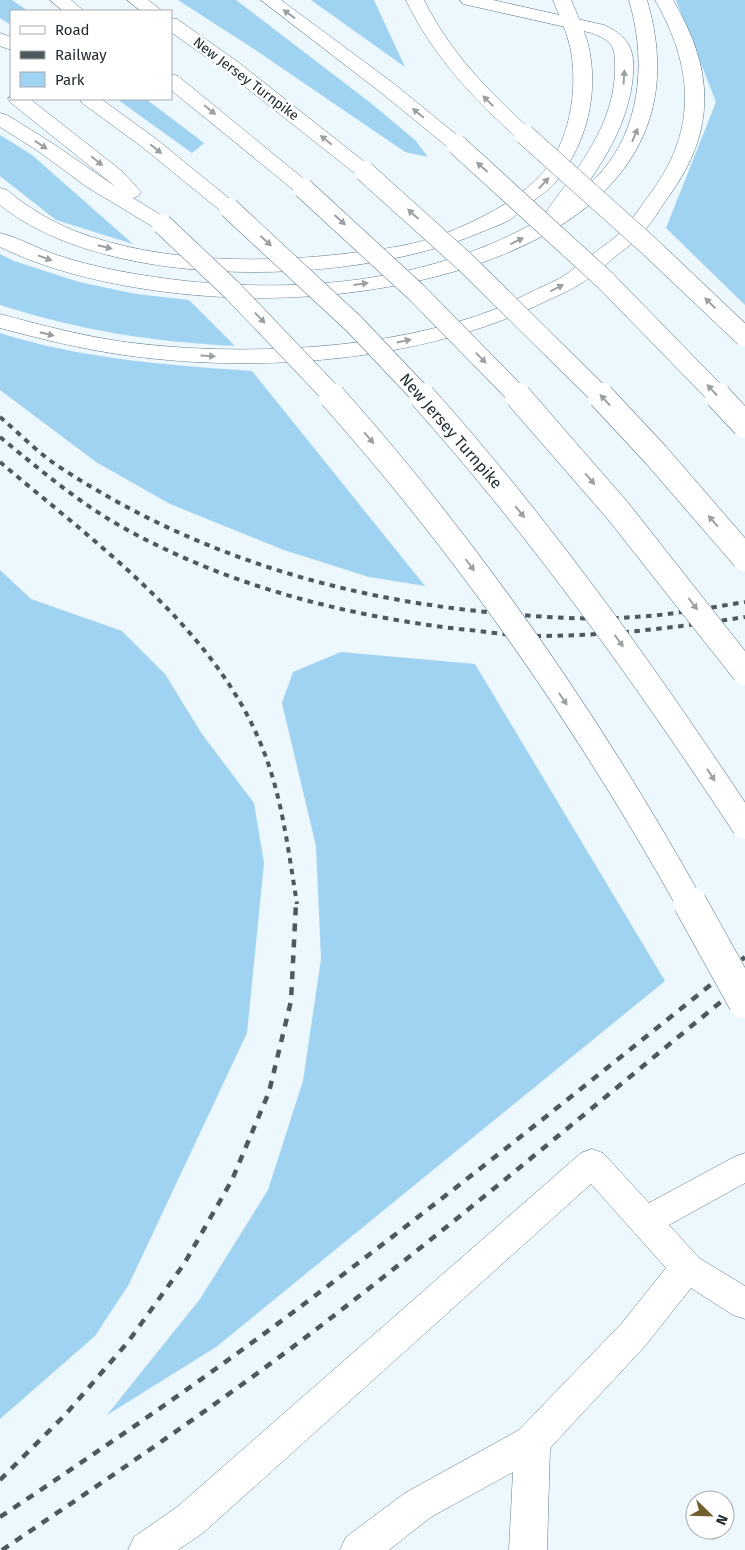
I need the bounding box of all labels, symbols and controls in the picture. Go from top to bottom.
one-way arrow [282,9,296,19]
legend [10,10,172,100]
text: Road [55,21,90,39]
street label: New Jersey Turnpike [190,34,302,124]
text: Railway [55,46,107,64]
one-way arrow [620,68,628,84]
text: Park [55,71,85,89]
one-way arrow [482,95,494,107]
one-way arrow [203,104,216,115]
one-way arrow [412,108,425,119]
one-way arrow [631,128,639,142]
one-way arrow [320,134,333,145]
one-way arrow [34,140,48,150]
one-way arrow [149,143,162,154]
one-way arrow [91,156,104,167]
one-way arrow [476,161,488,173]
one-way arrow [538,177,550,189]
one-way arrow [406,208,419,219]
one-way arrow [333,214,345,226]
one-way arrow [259,235,271,247]
one-way arrow [510,237,524,245]
one-way arrow [97,244,112,252]
one-way arrow [37,255,52,262]
one-way arrow [353,280,369,288]
one-way arrow [550,284,564,292]
one-way arrow [704,297,716,309]
one-way arrow [254,312,266,324]
one-way arrow [40,330,55,338]
one-way arrow [397,337,412,345]
one-way arrow [200,352,216,360]
one-way arrow [475,352,487,364]
street label: New Jersey Turnpike [396,370,506,492]
one-way arrow [706,384,718,396]
one-way arrow [599,394,611,406]
one-way arrow [364,431,375,444]
one-way arrow [584,472,596,484]
one-way arrow [515,505,526,518]
one-way arrow [708,514,719,527]
one-way arrow [465,558,476,571]
one-way arrow [687,597,698,610]
one-way arrow [614,634,624,648]
one-way arrow [558,692,568,705]
one-way arrow [707,768,716,781]
north arrow [685,1490,735,1540]
text: N [712,1512,731,1527]

